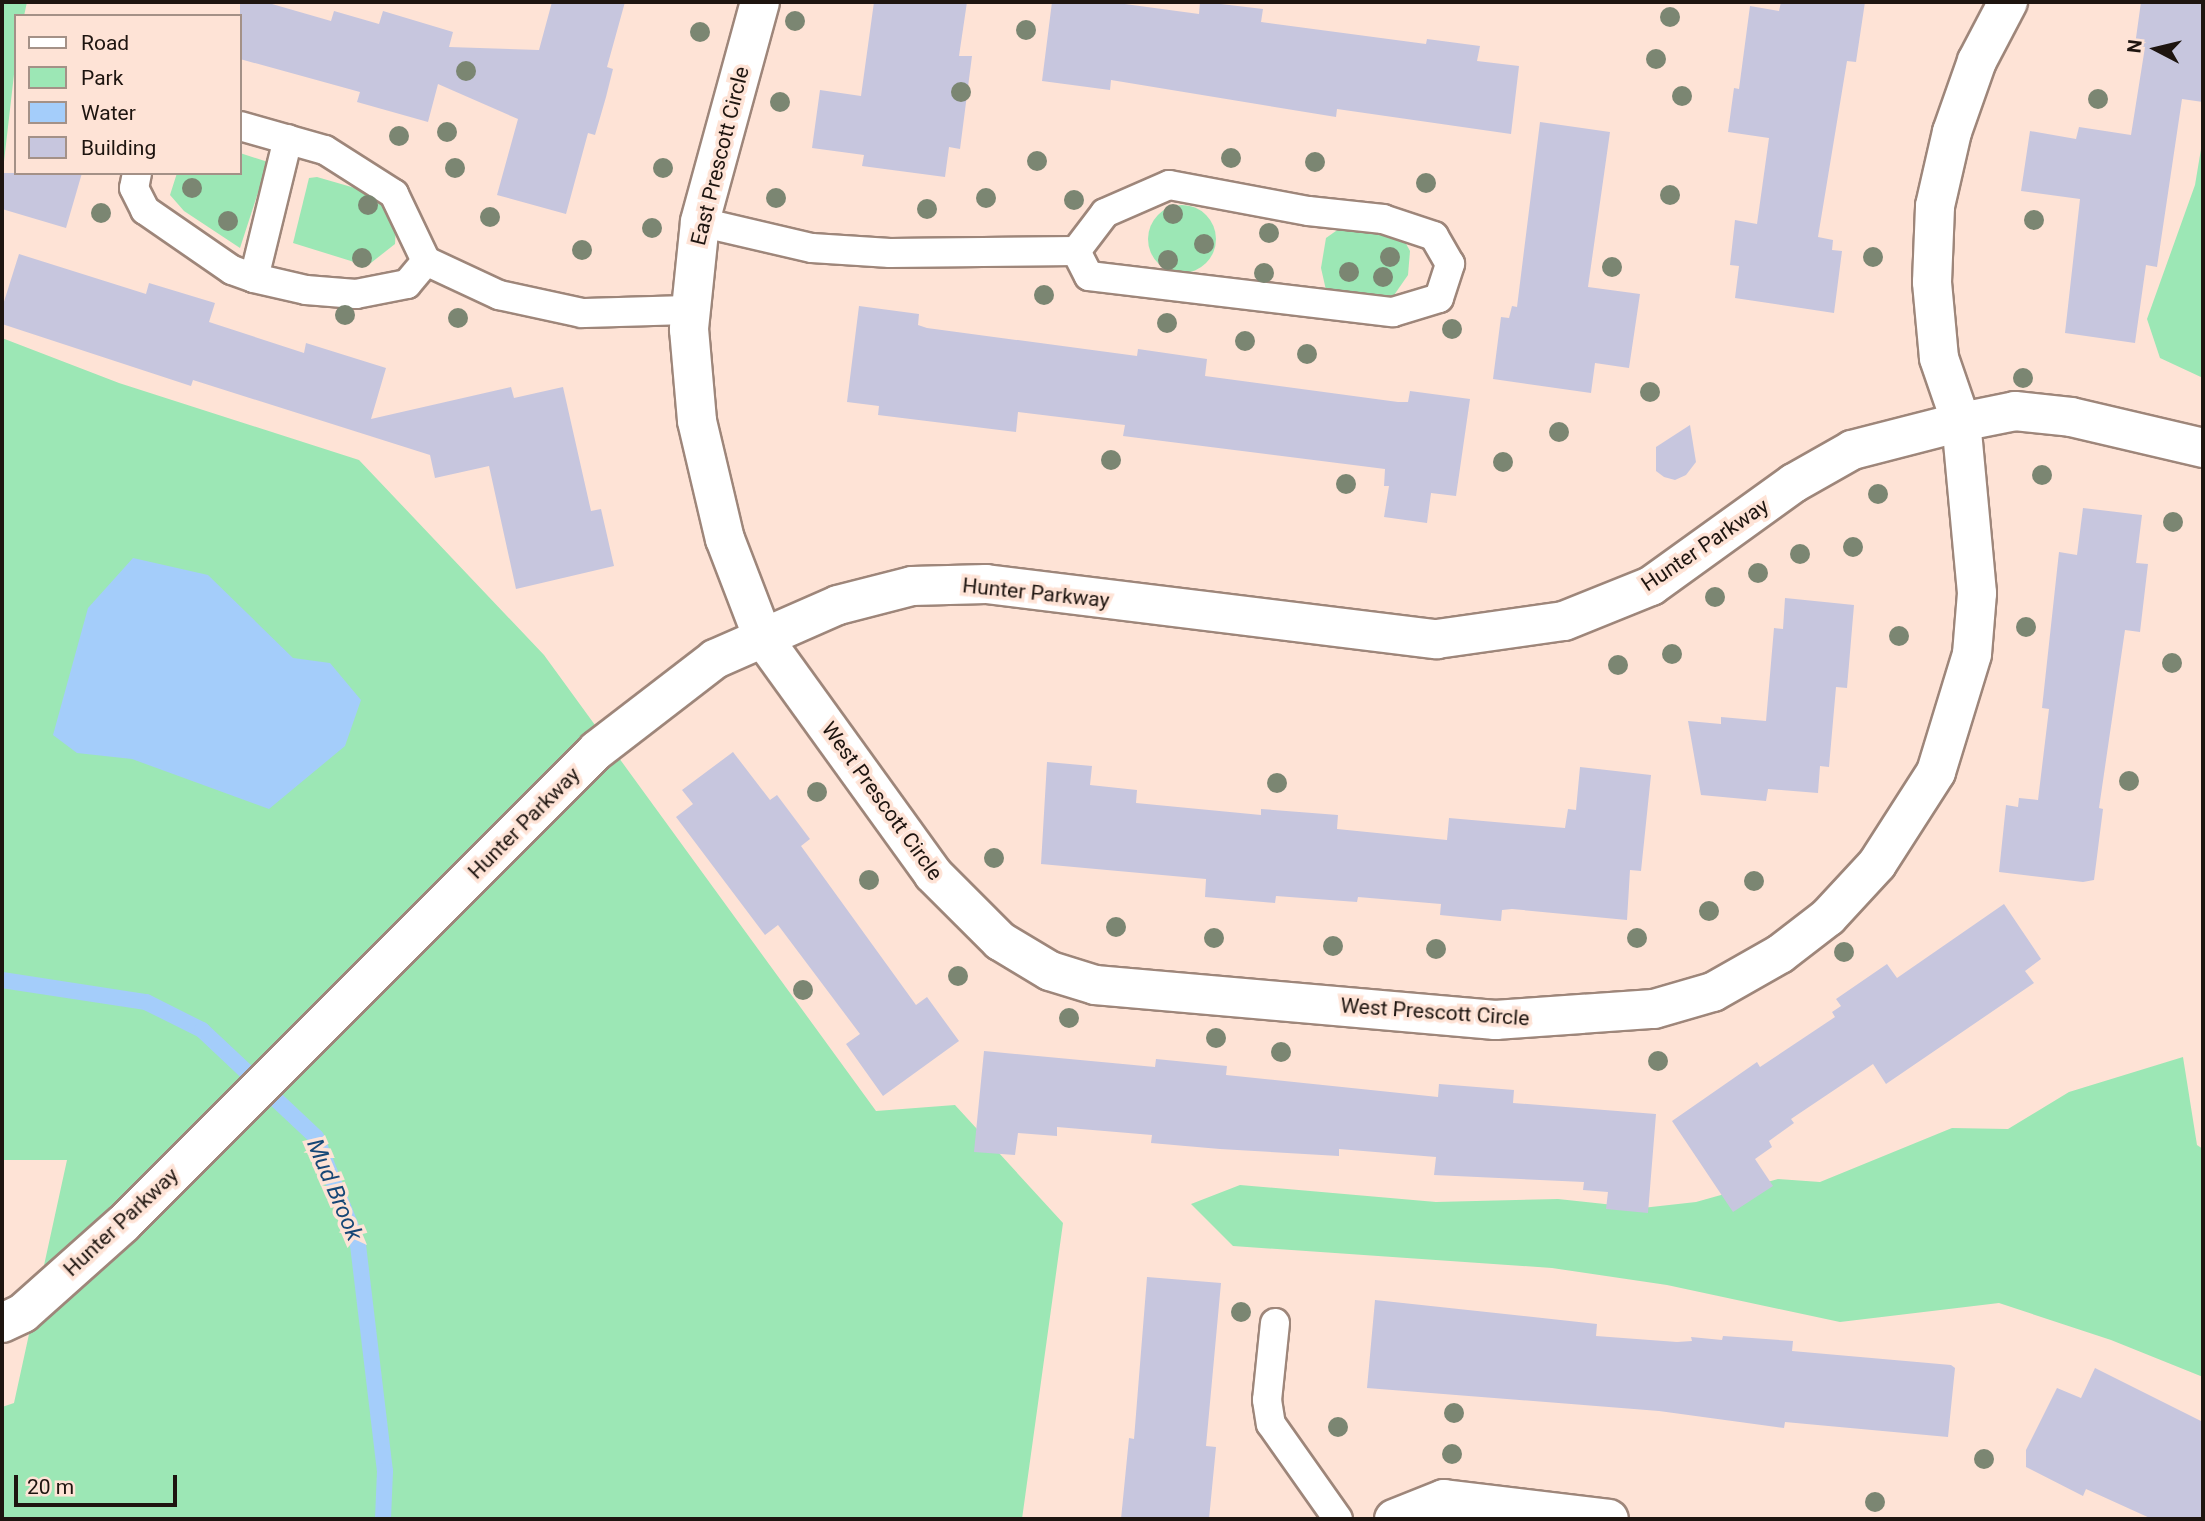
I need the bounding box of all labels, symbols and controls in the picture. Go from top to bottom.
legend [14,14,242,175]
north arrow [2121,14,2191,84]
text: Road [81,31,129,55]
text: N [2122,38,2147,54]
street label: East Prescott Circle [686,64,754,248]
text: Park [81,66,123,90]
text: Water [81,101,136,125]
text: Building [81,136,156,160]
street label: Hunter Parkway [1637,493,1773,597]
street label: Hunter Parkway [961,573,1111,613]
street label: West Prescott Circle [816,717,948,885]
street label: Hunter Parkway [463,762,585,884]
street label: West Prescott Circle [1340,993,1530,1031]
water label: Mud Brook [300,1135,368,1245]
street label: Hunter Parkway [58,1162,184,1282]
scale bar [18,1462,180,1506]
text: 20 m [27,1475,74,1499]

